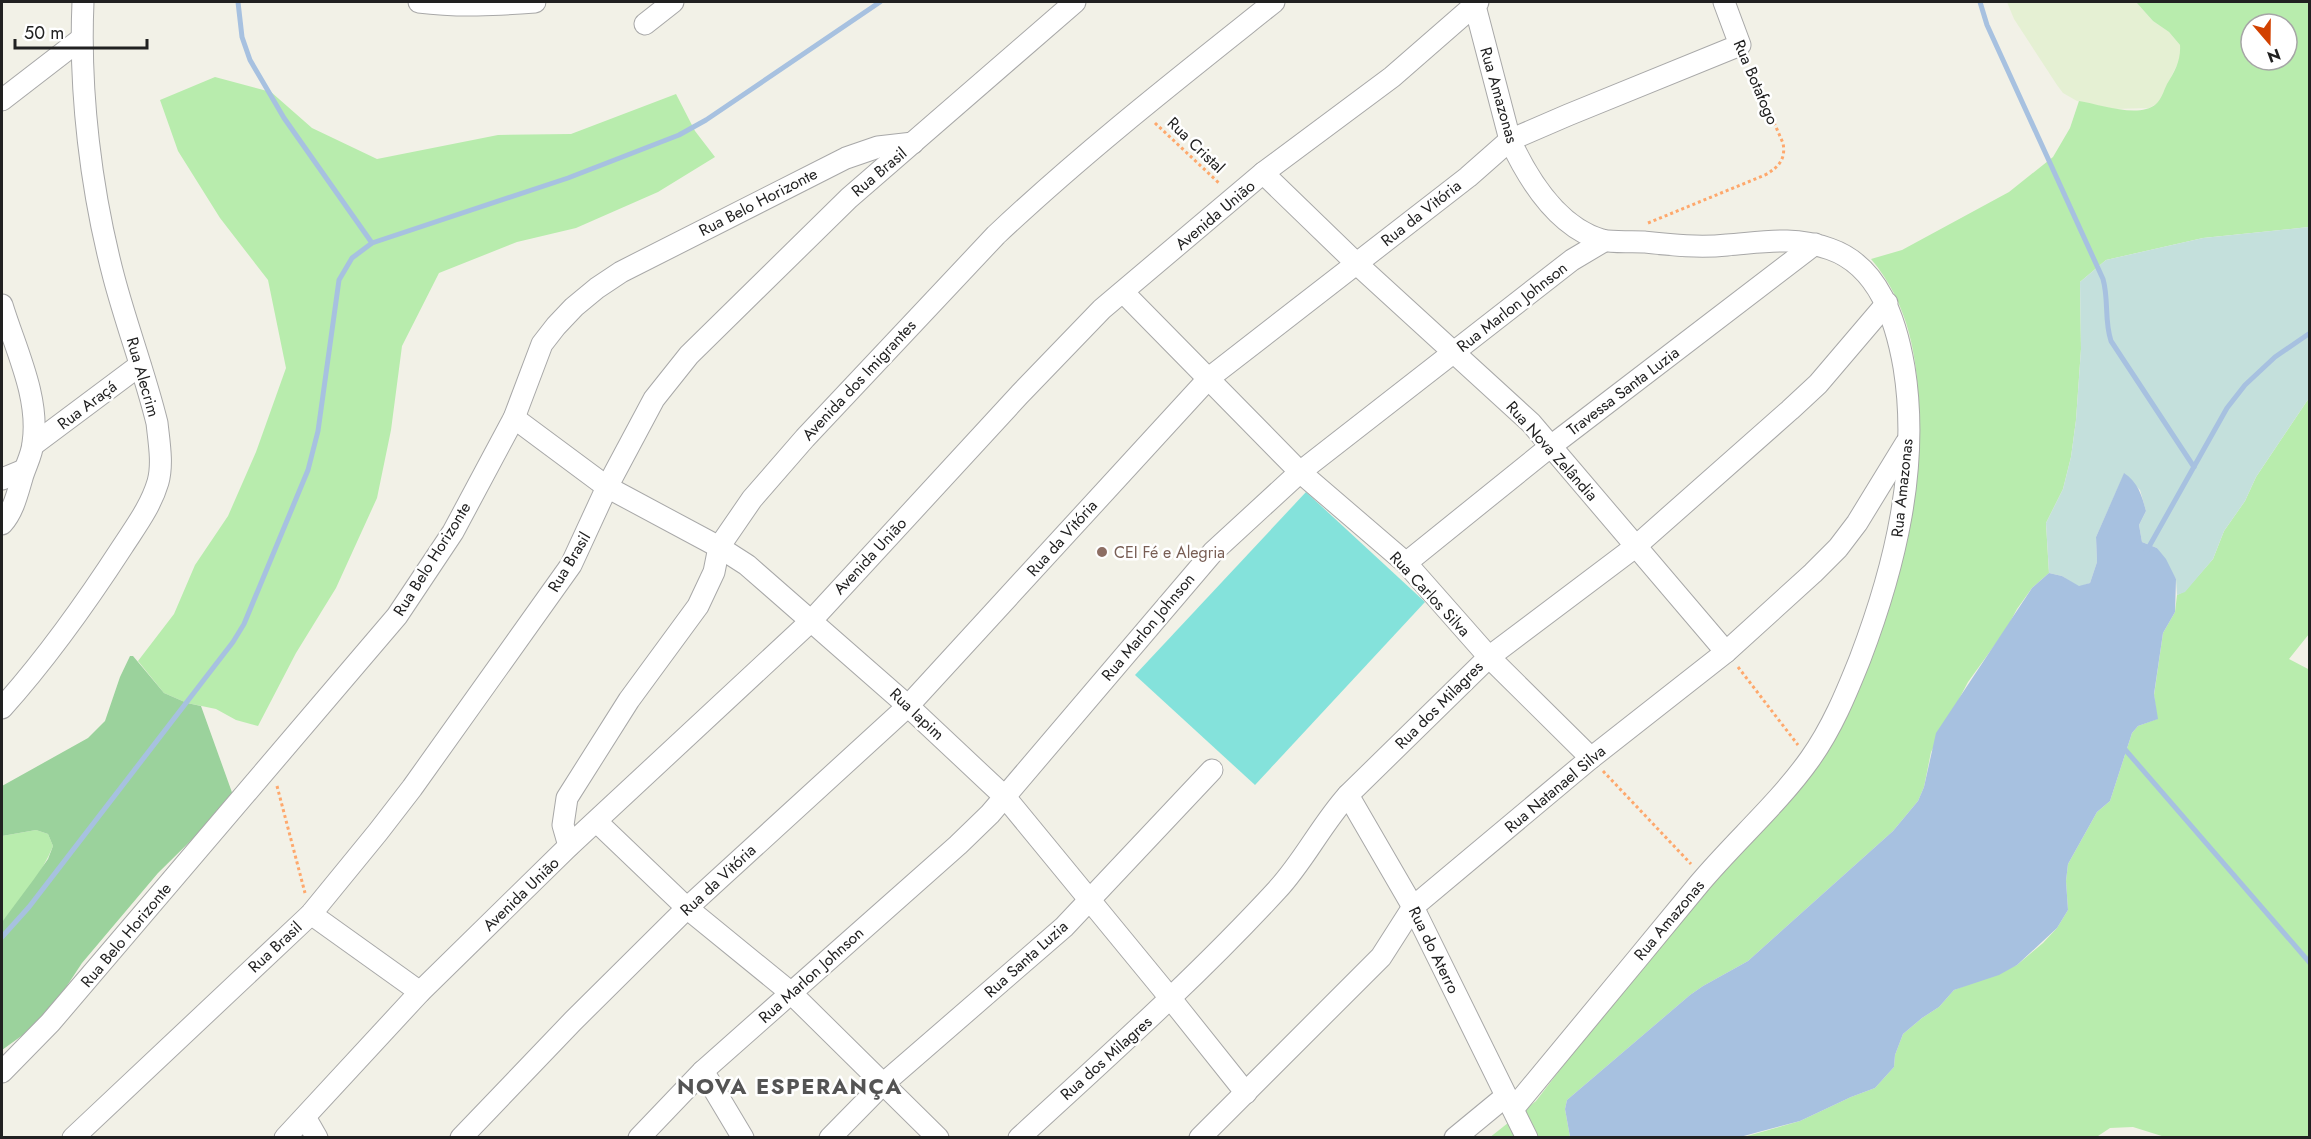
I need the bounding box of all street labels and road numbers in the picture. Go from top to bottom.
street label: Rua Botafogo [1728,36,1784,128]
street label: Rua Amazonas [1474,44,1524,146]
street label: Rua Cristal [1162,112,1230,178]
street label: Rua Brasil [846,142,912,202]
street label: Rua Belo Horizonte [695,162,821,242]
street label: Rua da Vitória [1376,174,1466,252]
street label: Avenida União [1170,175,1260,255]
street label: Rua Marlon Johnson [1452,257,1572,357]
street label: Avenida dos Imigrantes [797,314,921,446]
street label: Rua Alecrim [121,334,165,420]
street label: Travessa Santa Luzia [1562,341,1684,441]
street label: Rua Araçá [53,375,121,435]
street label: Rua Nova Zelândia [1501,396,1603,506]
street label: Rua Amazonas [1885,438,1919,538]
street label: Rua da Vitória [1021,495,1103,581]
street label: Rua Belo Horizonte [388,498,476,620]
street label: Avenida União [828,512,912,600]
street label: Rua Brasil [542,528,596,596]
street label: Rua Carlos Silva [1384,546,1476,642]
street label: Rua Marlon Johnson [1096,568,1200,686]
street label: Rua dos Milagres [1390,656,1488,754]
street label: Rua Iapim [885,683,949,745]
street label: Rua Natanael Silva [1499,740,1611,838]
street label: Rua da Vitória [675,839,761,921]
street label: Avenida União [478,851,564,936]
street label: Rua Amazonas [1628,875,1710,965]
street label: Rua Belo Horizonte [75,878,177,992]
street label: Rua do Aterro [1403,902,1465,998]
street label: Rua Santa Luzia [979,915,1073,1003]
street label: Rua Brasil [243,916,307,978]
street label: Rua Marlon Johnson [753,921,869,1029]
street label: Rua dos Milagres [1055,1010,1157,1106]

